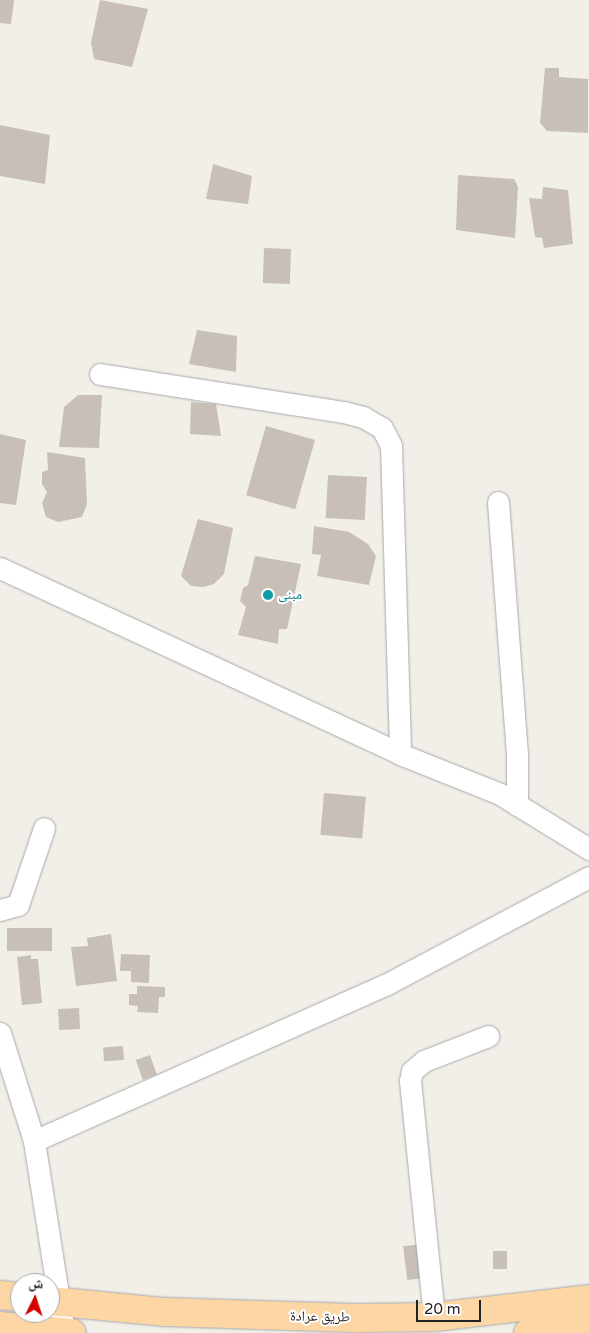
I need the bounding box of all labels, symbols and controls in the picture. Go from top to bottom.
place label: مبنى [278,587,302,603]
marker: مبنى [262,589,274,601]
north arrow [10,1273,60,1323]
text: ش [28,1275,44,1293]
scale bar [419,1290,484,1322]
text: 20 m [424,1300,461,1318]
street label: طريق عرادة [290,1308,350,1326]

